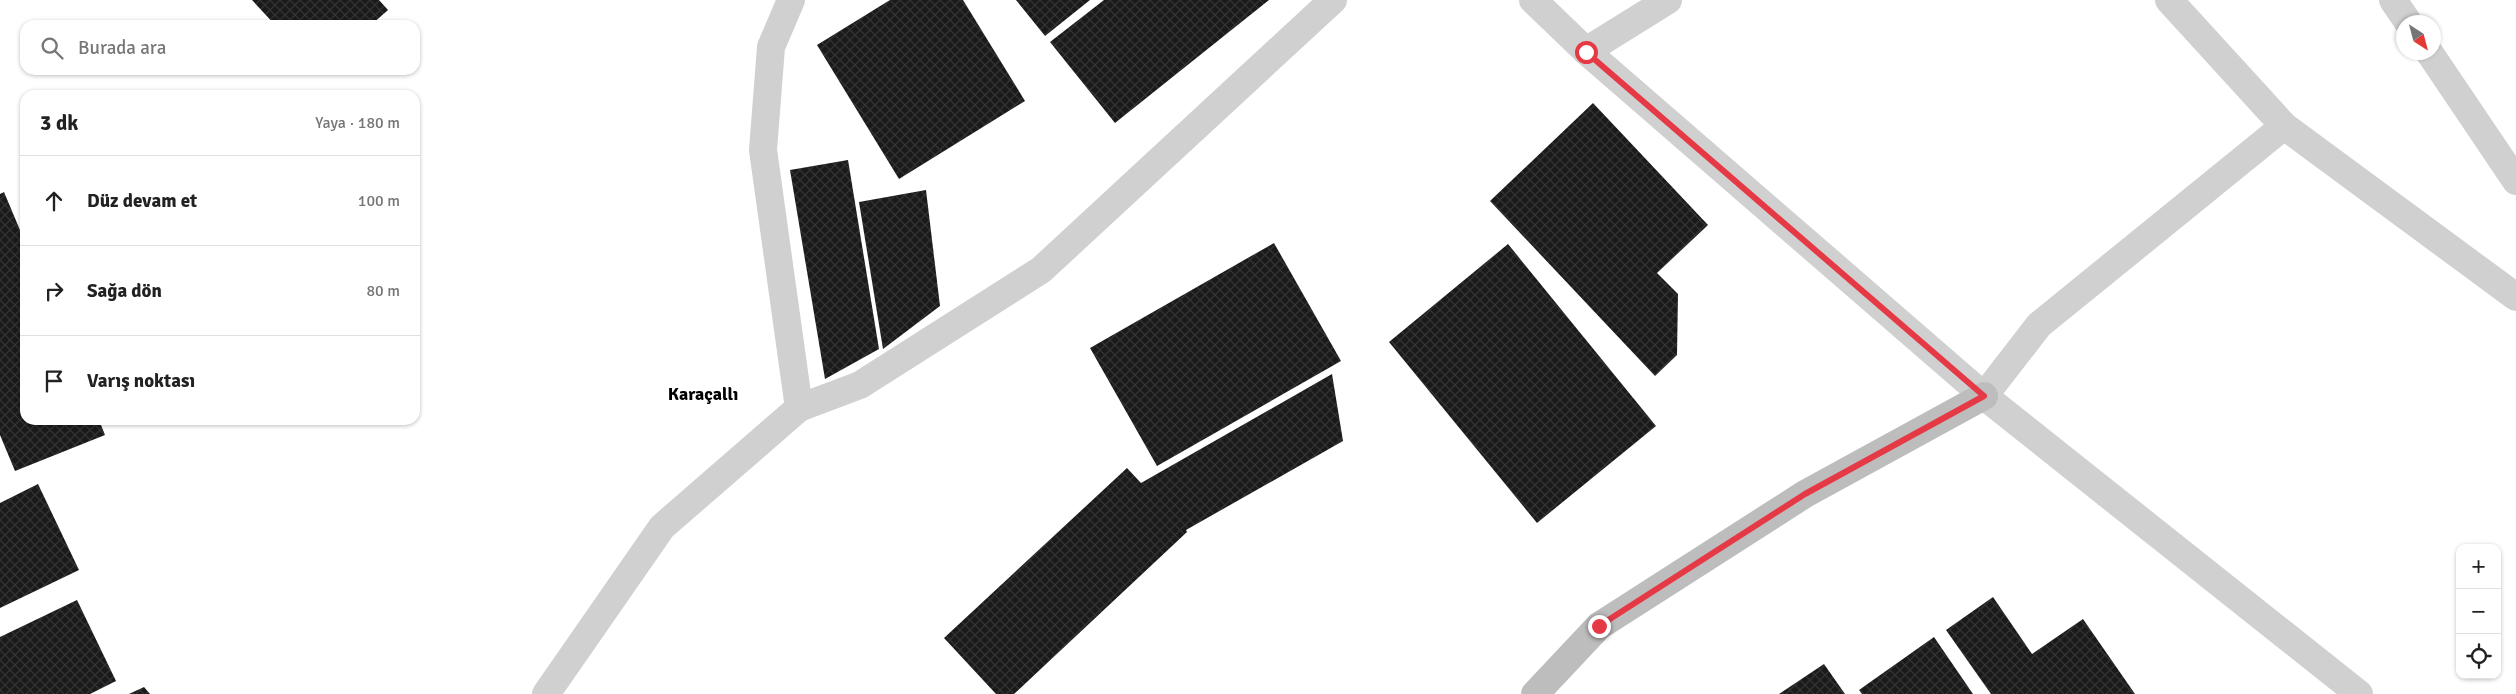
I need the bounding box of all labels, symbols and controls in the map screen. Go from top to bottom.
north arrow [2396,15,2441,60]
search box [20,20,420,75]
icon: search [38,34,66,62]
text: Burada ara [78,36,166,60]
route start [1575,41,1598,64]
text: 3 dk [40,110,78,136]
text: Yaya · 180 m [315,113,400,133]
icon: ahead [40,187,68,215]
text: Düz devam et [87,189,197,213]
text: 100 m [358,191,400,211]
icon: right [40,277,68,305]
text: Sağa dön [87,279,162,303]
text: 80 m [366,281,400,301]
icon: arrive [40,367,68,395]
text: Varış noktası [87,369,195,393]
district label: Karaçallı [668,383,738,405]
map controls [2456,544,2501,679]
button: + [2456,544,2501,589]
button: − [2456,589,2501,634]
route end [1588,615,1611,638]
button: locate [2456,634,2501,679]

